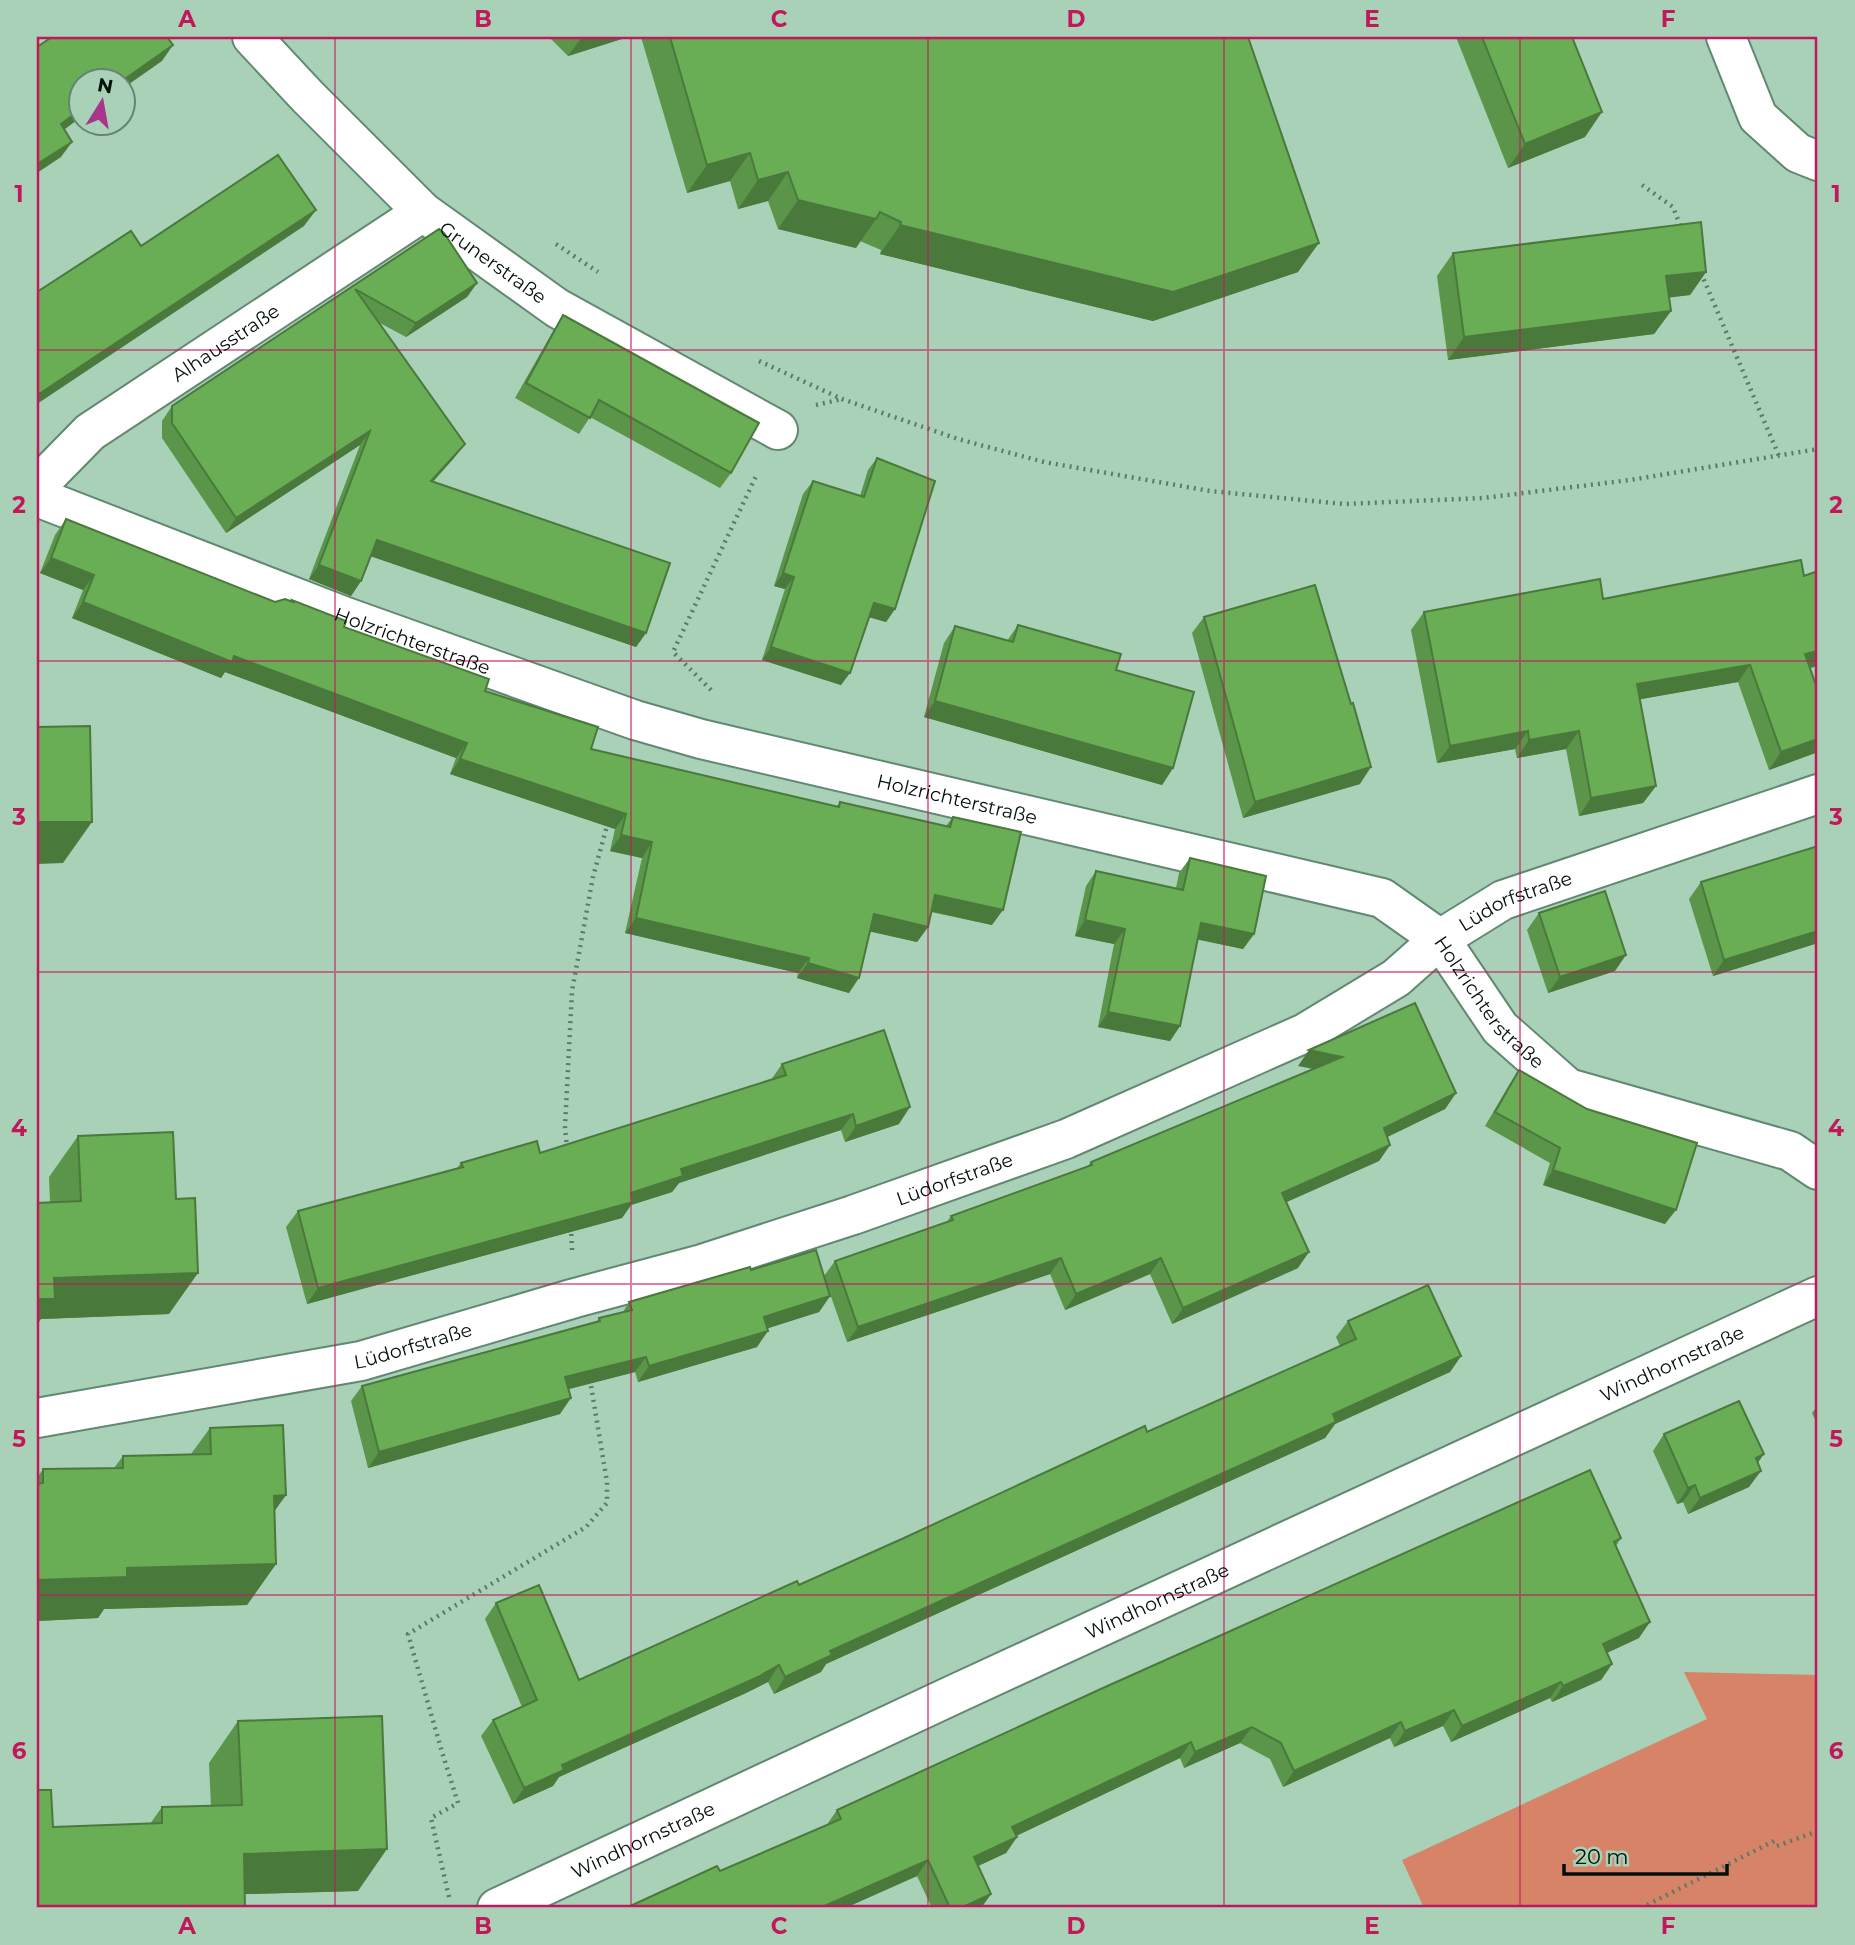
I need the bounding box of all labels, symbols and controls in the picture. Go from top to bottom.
text: A [177,5,196,33]
text: B [474,5,492,33]
text: C [771,5,788,33]
text: D [1067,5,1086,33]
text: E [1364,5,1380,33]
text: F [1661,5,1676,33]
north arrow [66,66,136,136]
text: N [95,73,115,99]
text: 1 [14,180,24,208]
text: 1 [1831,180,1841,208]
street label: Grunerstraße [435,217,551,309]
street label: Alhausstraße [168,299,284,387]
text: 2 [12,491,26,519]
text: 2 [1829,491,1843,519]
street label: Holzrichterstraße [331,603,493,679]
street label: Holzrichterstraße [875,769,1039,829]
text: 3 [11,803,26,831]
text: 3 [1828,803,1843,831]
street label: Lüdorfstraße [1455,867,1575,937]
street label: Holzrichterstraße [1429,932,1549,1074]
text: 4 [11,1114,27,1142]
text: 4 [1828,1114,1844,1142]
street label: Lüdorfstraße [893,1148,1016,1211]
street label: Lüdorfstraße [352,1318,475,1374]
street label: Windhornstraße [1596,1321,1748,1407]
text: 5 [12,1425,26,1453]
text: 5 [1829,1425,1843,1453]
street label: Windhornstraße [1082,1558,1233,1644]
text: 6 [12,1737,27,1765]
text: 6 [1829,1737,1844,1765]
street label: Windhornstraße [568,1797,719,1884]
scale bar [1564,1833,1727,1877]
text: 20 m [1575,1844,1629,1869]
text: A [177,1912,196,1940]
text: B [474,1912,492,1940]
text: C [771,1912,788,1940]
text: D [1067,1912,1086,1940]
text: E [1364,1912,1380,1940]
text: F [1661,1912,1676,1940]

